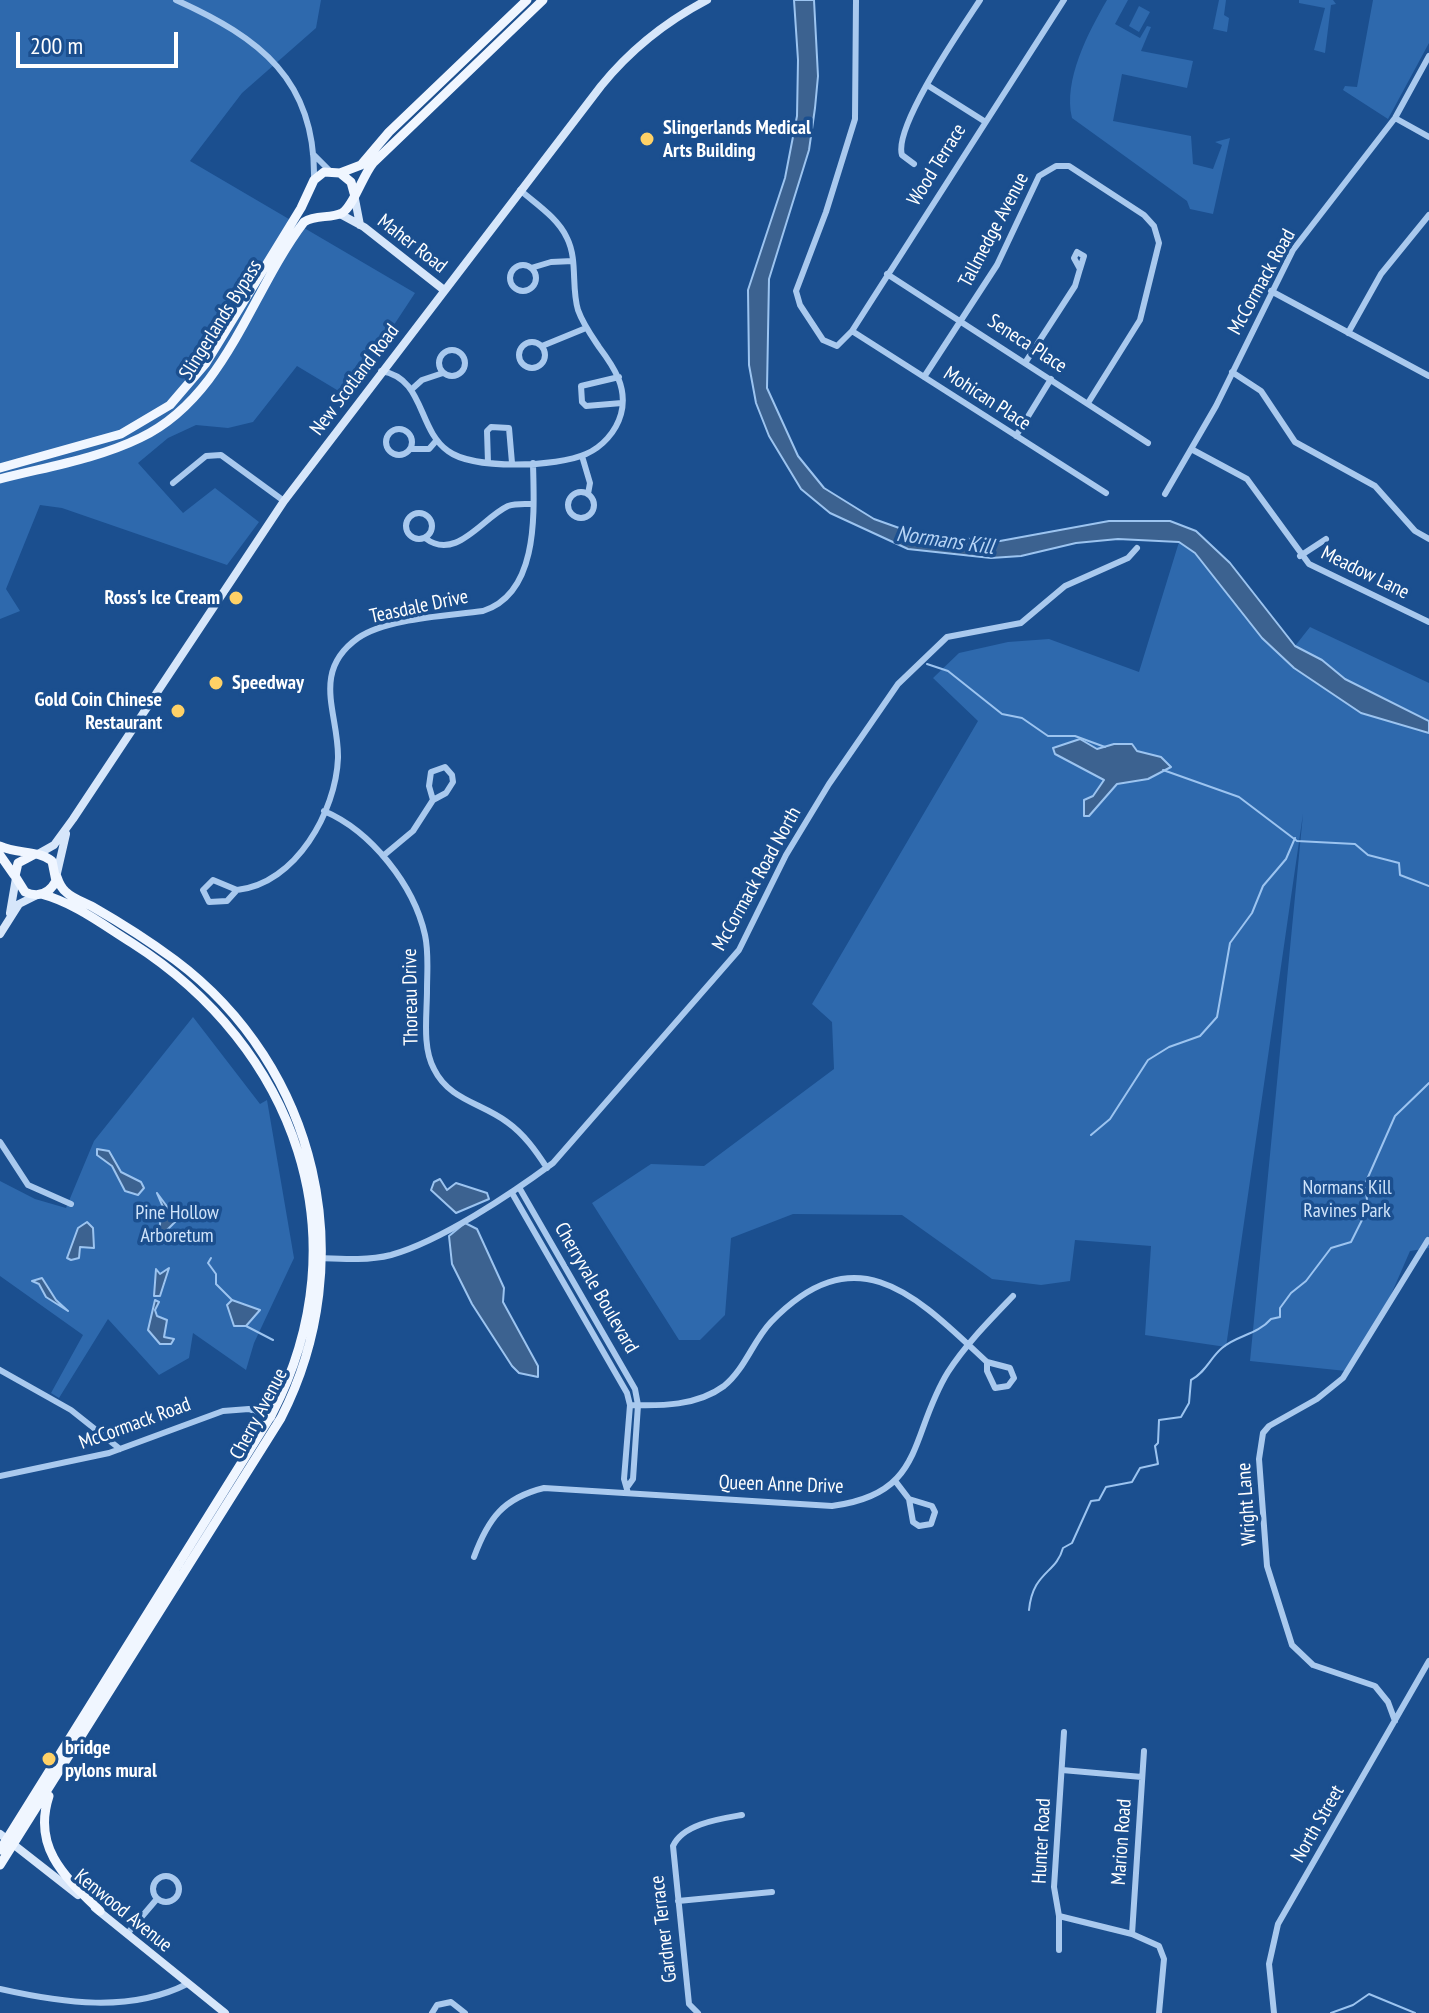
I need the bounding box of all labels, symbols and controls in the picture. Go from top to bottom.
scale bar [20,16,182,66]
text: 200 m [30,30,83,61]
place label: Slingerlands Medical Arts Building [663,116,811,163]
street label: Wood Terrace [902,120,972,210]
marker: Slingerlands Medical Arts Building [638,130,656,148]
street label: Tallmedge Avenue [954,169,1034,291]
street label: Maher Road [372,209,452,279]
street label: McCormack Road [1223,225,1301,339]
street label: Slingerlands Bypass [175,256,267,384]
street label: Seneca Place [983,309,1071,379]
street label: New Scotland Road [305,320,405,440]
street label: Mohican Place [939,362,1035,436]
water label: Normans Kill [895,521,995,561]
street label: Meadow Lane [1317,541,1413,605]
street label: Teasdale Drive [368,585,470,629]
place label: Ross's Ice Cream [105,586,220,610]
marker: Ross's Ice Cream [227,589,245,607]
place label: Speedway [232,671,304,695]
marker: Speedway [207,674,225,692]
place label: Gold Coin Chinese Restaurant [34,688,162,735]
marker: Gold Coin Chinese Restaurant [169,702,187,720]
street label: McCormack Road North [708,803,806,955]
street label: Thoreau Drive [398,948,424,1046]
park label: Normans Kill Ravines Park [1302,1176,1392,1223]
park label: Pine Hollow Arboretum [135,1201,219,1248]
street label: Cherryvale Boulevard [549,1218,643,1358]
street label: Cherry Avenue [225,1364,293,1464]
street label: McCormack Road [76,1393,194,1455]
street label: Wright Lane [1232,1462,1262,1546]
street label: Queen Anne Drive [718,1471,844,1499]
place label: bridge pylons mural [65,1736,157,1783]
marker: bridge pylons mural [40,1750,58,1768]
street label: North Street [1286,1781,1350,1867]
street label: Hunter Road [1028,1798,1056,1884]
street label: Marion Road [1107,1798,1137,1886]
street label: Kenwood Avenue [69,1864,177,1958]
street label: Gardner Terrace [646,1874,682,1984]

